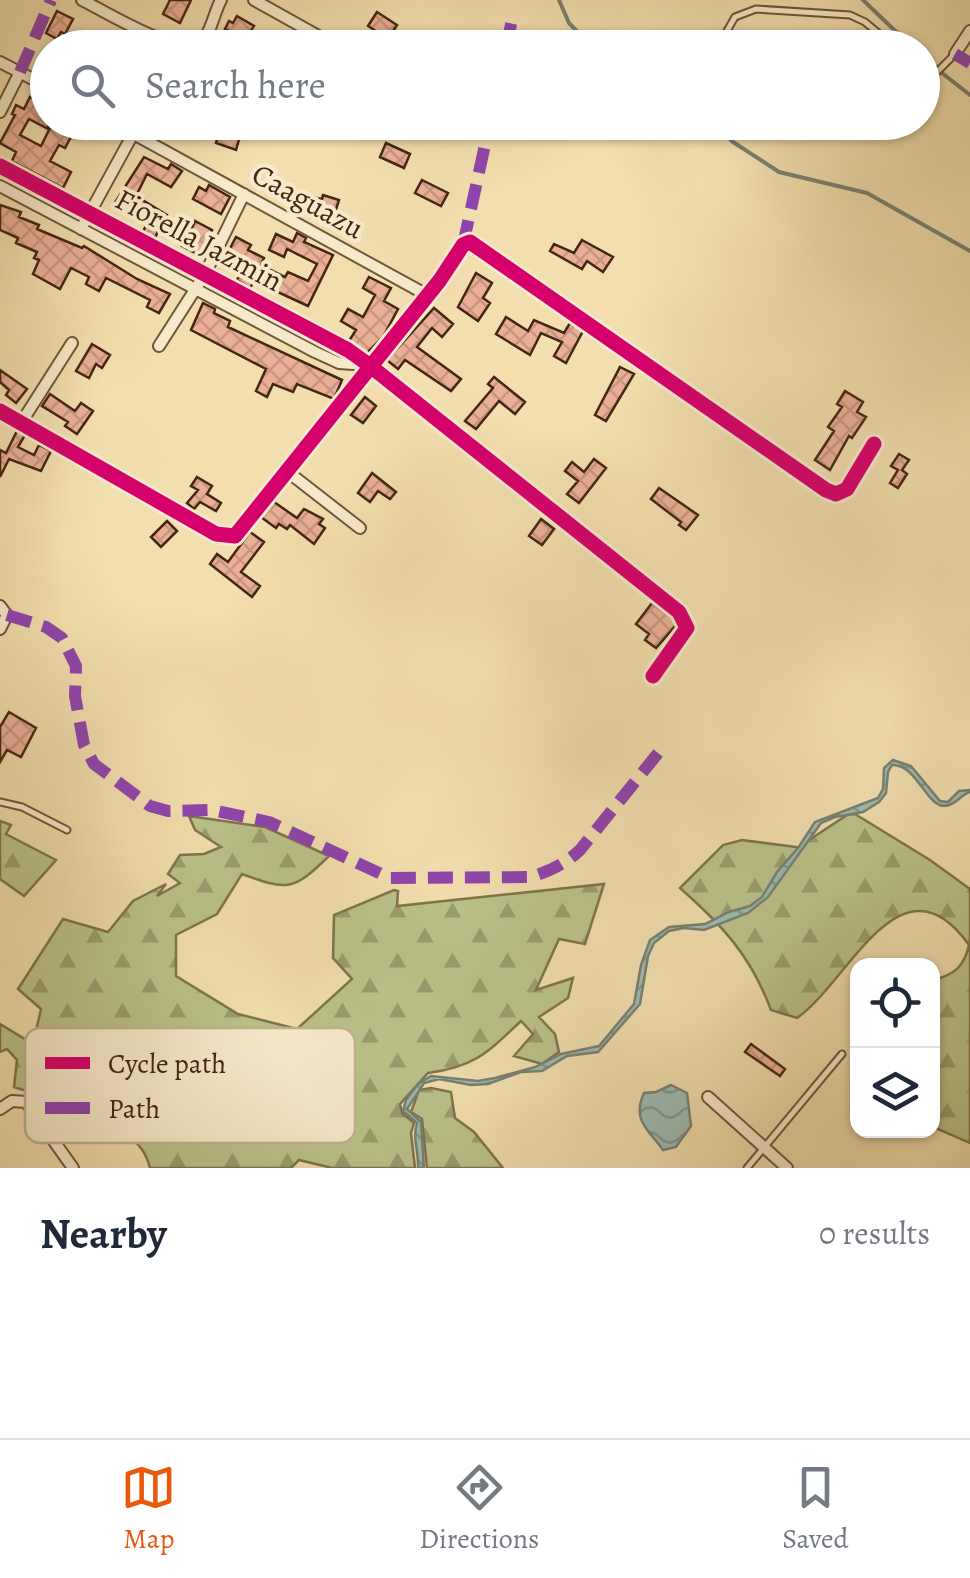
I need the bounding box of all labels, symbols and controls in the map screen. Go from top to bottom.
search box [30,30,940,140]
icon: search [65,58,120,113]
text: Search here [145,59,326,111]
street label: Caaguazu [245,154,372,248]
street label: Fiorella Jazmin [108,179,290,301]
map controls [850,958,940,1138]
button: locate [850,958,940,1048]
legend [25,1028,355,1143]
text: Cycle path [108,1045,226,1083]
button: layers [850,1048,940,1138]
text: Path [108,1090,160,1128]
text: Nearby [40,1205,167,1262]
text: 0 results [819,1211,930,1255]
tab: Map [121,1460,176,1558]
tab: Directions [419,1460,539,1558]
tab: Saved [782,1460,849,1558]

